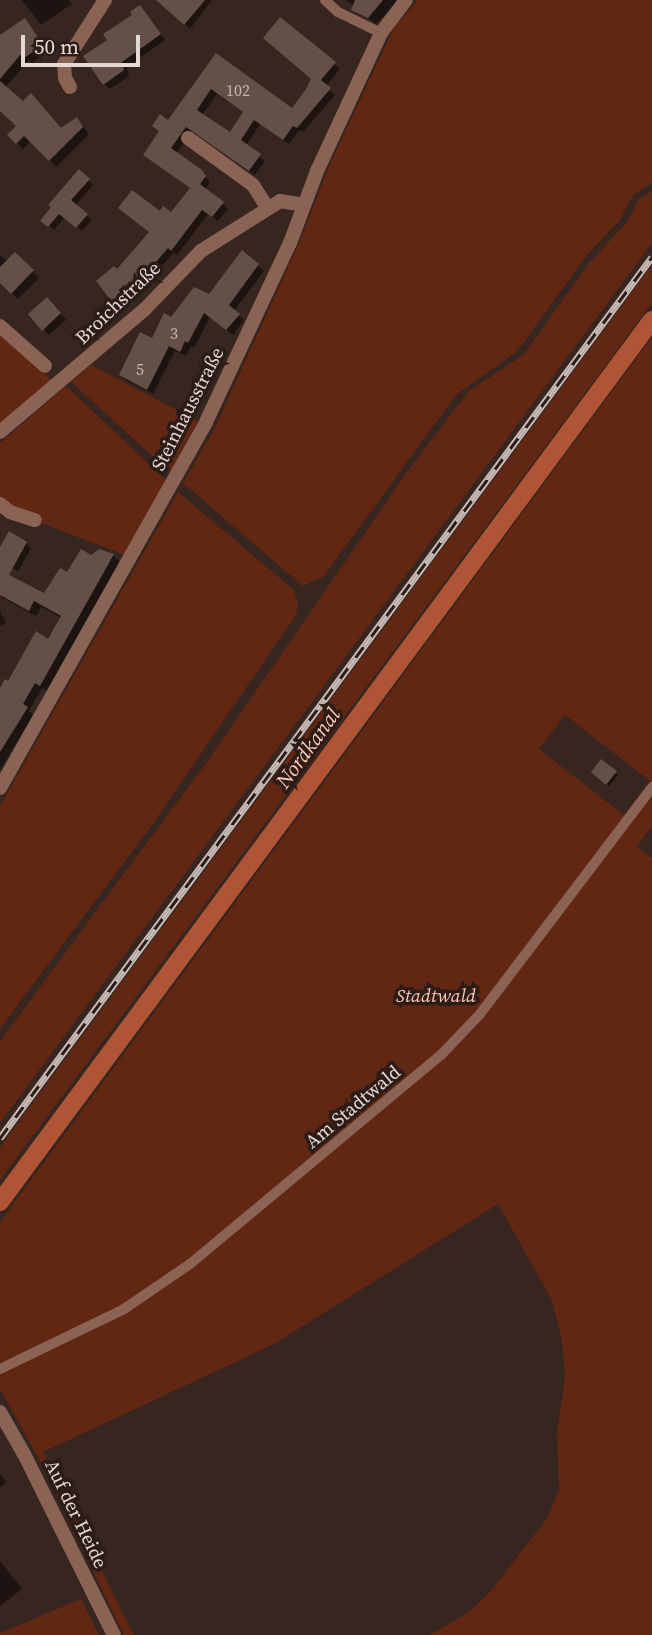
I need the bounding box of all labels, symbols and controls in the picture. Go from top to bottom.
scale bar [24,21,144,65]
text: 50 m [34,32,79,61]
house number: 102 [226,80,250,100]
street label: Broichstraße [71,257,165,349]
house number: 3 [170,323,178,343]
street label: Steinhausstraße [147,343,229,475]
house number: 5 [136,359,144,379]
water label: Nordkanal [270,703,346,793]
park label: Stadtwald [396,985,476,1007]
street label: Am Stadtwald [301,1061,405,1153]
street label: Auf der Heide [40,1456,112,1572]

